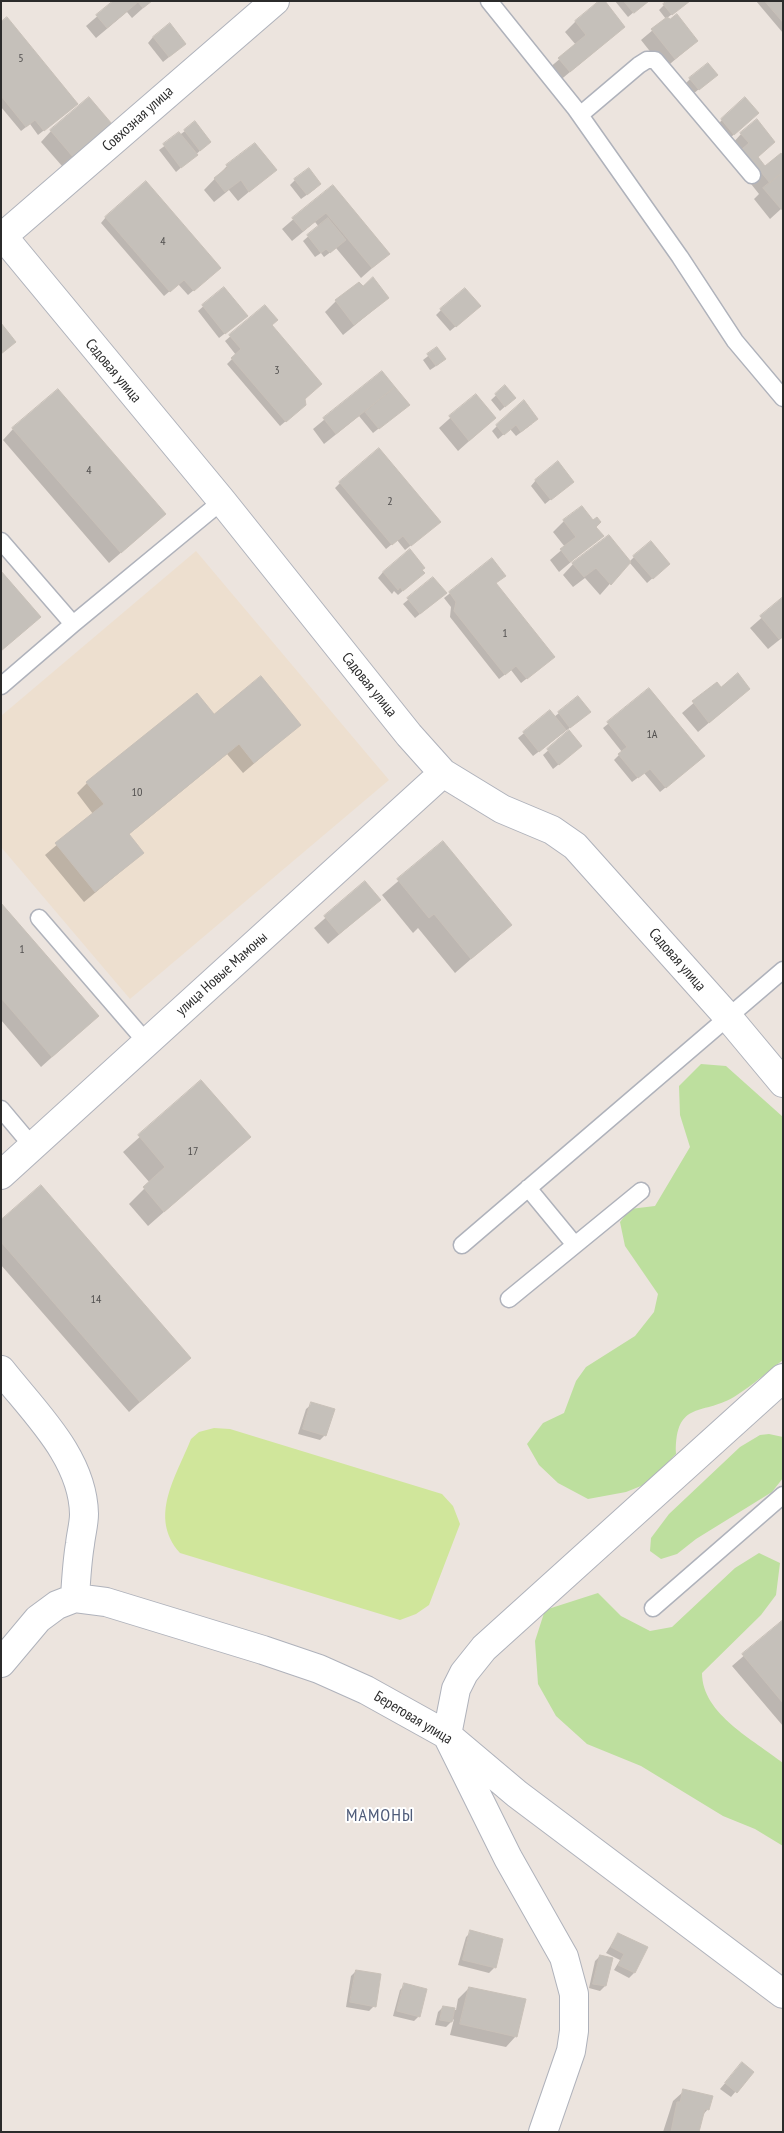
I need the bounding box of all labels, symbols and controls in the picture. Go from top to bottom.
house number: 5 [18,52,24,66]
street label: Совхозная улица [99,83,177,155]
house number: 4 [160,235,166,249]
street label: Садовая улица [81,335,145,407]
house number: 3 [274,364,280,378]
house number: 4 [86,464,92,478]
house number: 2 [387,495,393,509]
house number: 1 [502,627,508,641]
street label: Садовая улица [338,649,400,721]
house number: 1А [646,728,658,742]
house number: 10 [132,786,142,800]
street label: Садовая улица [645,925,709,995]
street label: улица Новые Мамоны [173,928,271,1020]
house number: 1 [19,943,25,957]
house number: 17 [188,1145,198,1159]
house number: 14 [91,1293,101,1307]
street label: Береговая улица [371,1688,455,1748]
district label: МАМОНЫ [345,1805,415,1827]

